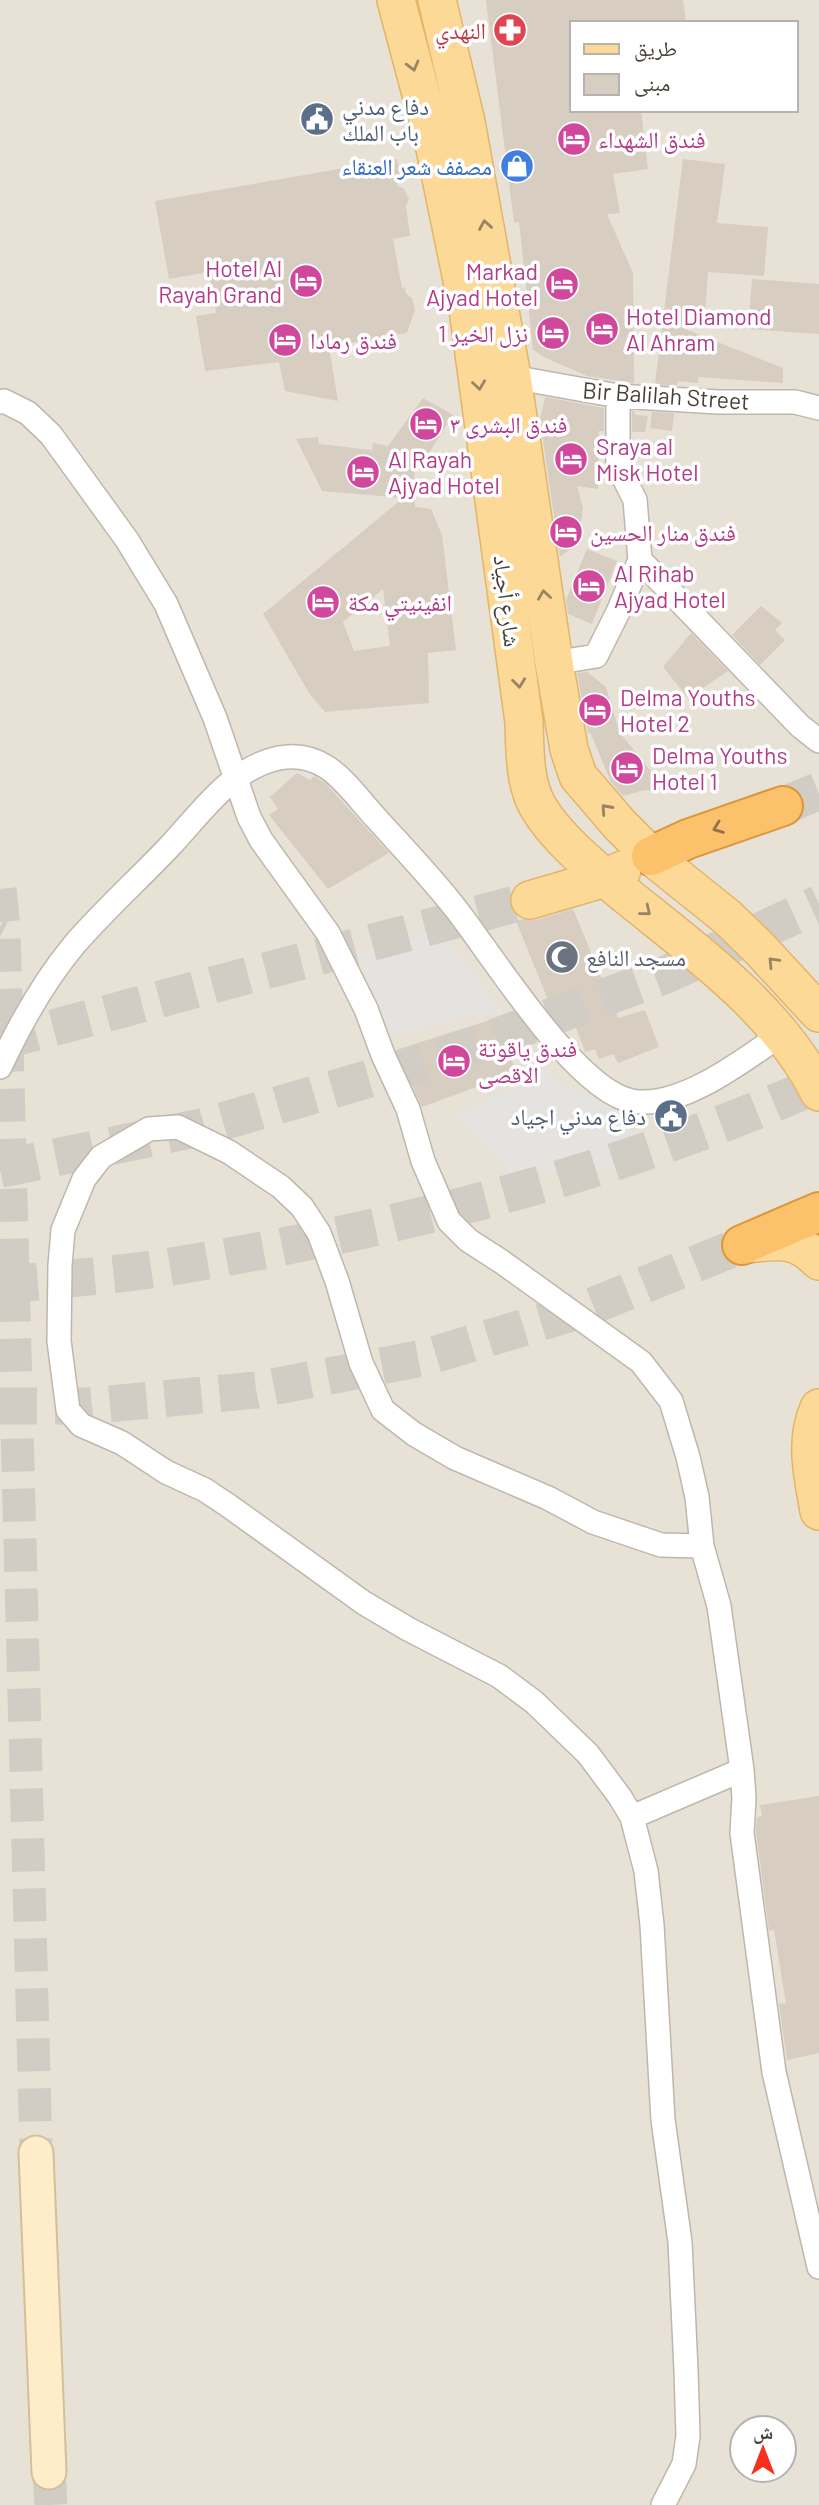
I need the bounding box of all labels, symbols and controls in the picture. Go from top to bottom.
pharmacy icon: النهدي [491,11,529,49]
place label: النهدي [435,16,486,50]
legend [570,21,798,112]
text: طريق [634,35,677,62]
one-way arrow [404,60,419,72]
text: مبنى [634,70,670,97]
place label: دفاع مدني باب الملك [342,92,429,147]
public building icon: دفاع مدني باب الملك [298,100,336,138]
hotel icon: فندق الشهداء [555,120,593,158]
place label: فندق الشهداء [598,125,706,154]
shop icon: مصفف شعر العنقاء [498,147,536,185]
place label: مصفف شعر العنقاء [341,152,492,180]
one-way arrow [478,219,493,231]
place label: Hotel Al Rayah Grand [158,254,282,308]
place label: Markad Ajyad Hotel [426,257,538,311]
hotel icon: Hotel Al Rayah Grand [287,262,325,300]
hotel icon: Markad Ajyad Hotel [543,265,581,303]
place label: Hotel Diamond Al Ahram [626,302,772,356]
hotel icon: Hotel Diamond Al Ahram [583,310,621,348]
hotel icon: نزل الخير 1 [534,314,572,352]
place label: نزل الخير 1 [438,319,528,348]
hotel icon: فندق رمادا [266,321,304,359]
place label: فندق رمادا [310,326,397,355]
street label: Bir Balilah Street [582,375,750,415]
one-way arrow [471,379,486,390]
hotel icon: فندق البشرى ٣ [407,405,445,443]
place label: فندق البشرى ٣ [450,410,568,439]
place label: Sraya al Misk Hotel [596,432,699,486]
hotel icon: Sraya al Misk Hotel [552,440,590,478]
place label: Al Rayah Ajyad Hotel [388,445,500,499]
hotel icon: Al Rayah Ajyad Hotel [344,453,382,491]
hotel icon: فندق منار الحسين [547,513,585,551]
place label: فندق منار الحسين [590,518,736,547]
street label: شارع أجياد [487,554,528,649]
place label: Al Rihab Ajyad Hotel [614,559,726,613]
hotel icon: Al Rihab Ajyad Hotel [570,567,608,605]
hotel icon: انفينيتي مكة [304,583,342,621]
place label: انفينيتي مكة [348,588,452,622]
one-way arrow [537,589,552,601]
one-way arrow [511,677,526,689]
place label: Delma Youths Hotel 2 [620,683,755,737]
hotel icon: Delma Youths Hotel 2 [576,691,614,729]
place label: Delma Youths Hotel 1 [652,741,787,795]
hotel icon: Delma Youths Hotel 1 [608,749,646,787]
one-way arrow [601,804,614,817]
one-way arrow [713,820,725,834]
one-way arrow [637,903,650,915]
mosque icon: مسجد النافع [543,938,581,976]
place label: مسجد النافع [586,943,686,973]
one-way arrow [769,957,782,970]
place label: فندق ياقوتة الاقصى [478,1034,577,1089]
hotel icon: فندق ياقوتة الاقصى [435,1042,473,1080]
public building icon: دفاع مدني اجياد [652,1097,690,1135]
place label: دفاع مدني اجياد [511,1102,646,1136]
north arrow [728,2414,798,2484]
text: ش [753,2420,773,2444]

